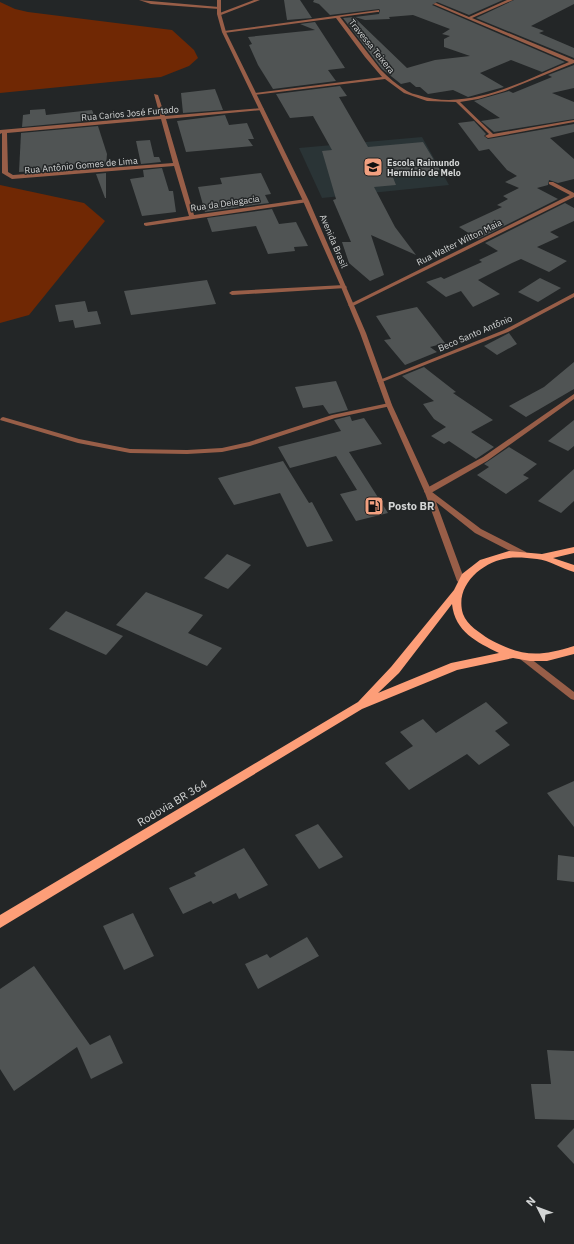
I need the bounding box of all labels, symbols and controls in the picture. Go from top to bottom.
street label: Travessa Teixera [347,17,397,76]
street label: Rua Carios José Furtado [81,103,179,123]
street label: Rua Antônio Gomes de Lima [24,155,138,175]
school or university icon: Escola Raimundo Hermínio de Melo [362,156,384,178]
place label: Escola Raimundo Hermínio de Melo [387,157,461,178]
street label: Rua da Delegacia [190,193,260,213]
street label: Avenida Brasil [318,212,350,270]
street label: Rua Walter Wilton Maia [414,216,504,267]
street label: Beco Santo Antônio [436,312,514,354]
fuel station icon: Posto BR [363,495,385,517]
place label: Posto BR [388,499,434,513]
street label: Rodovia BR 364 [135,777,210,829]
north arrow [518,1188,558,1228]
text: N [523,1194,538,1209]

